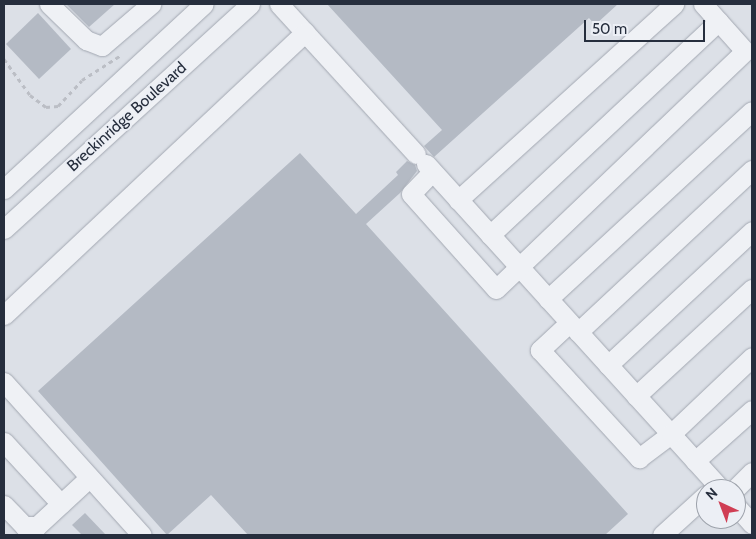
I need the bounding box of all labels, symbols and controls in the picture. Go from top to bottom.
scale bar [586,10,707,42]
text: 50 m [592,20,627,38]
street label: Breckinridge Boulevard [63,58,191,176]
north arrow [696,479,746,529]
text: N [702,484,721,504]

